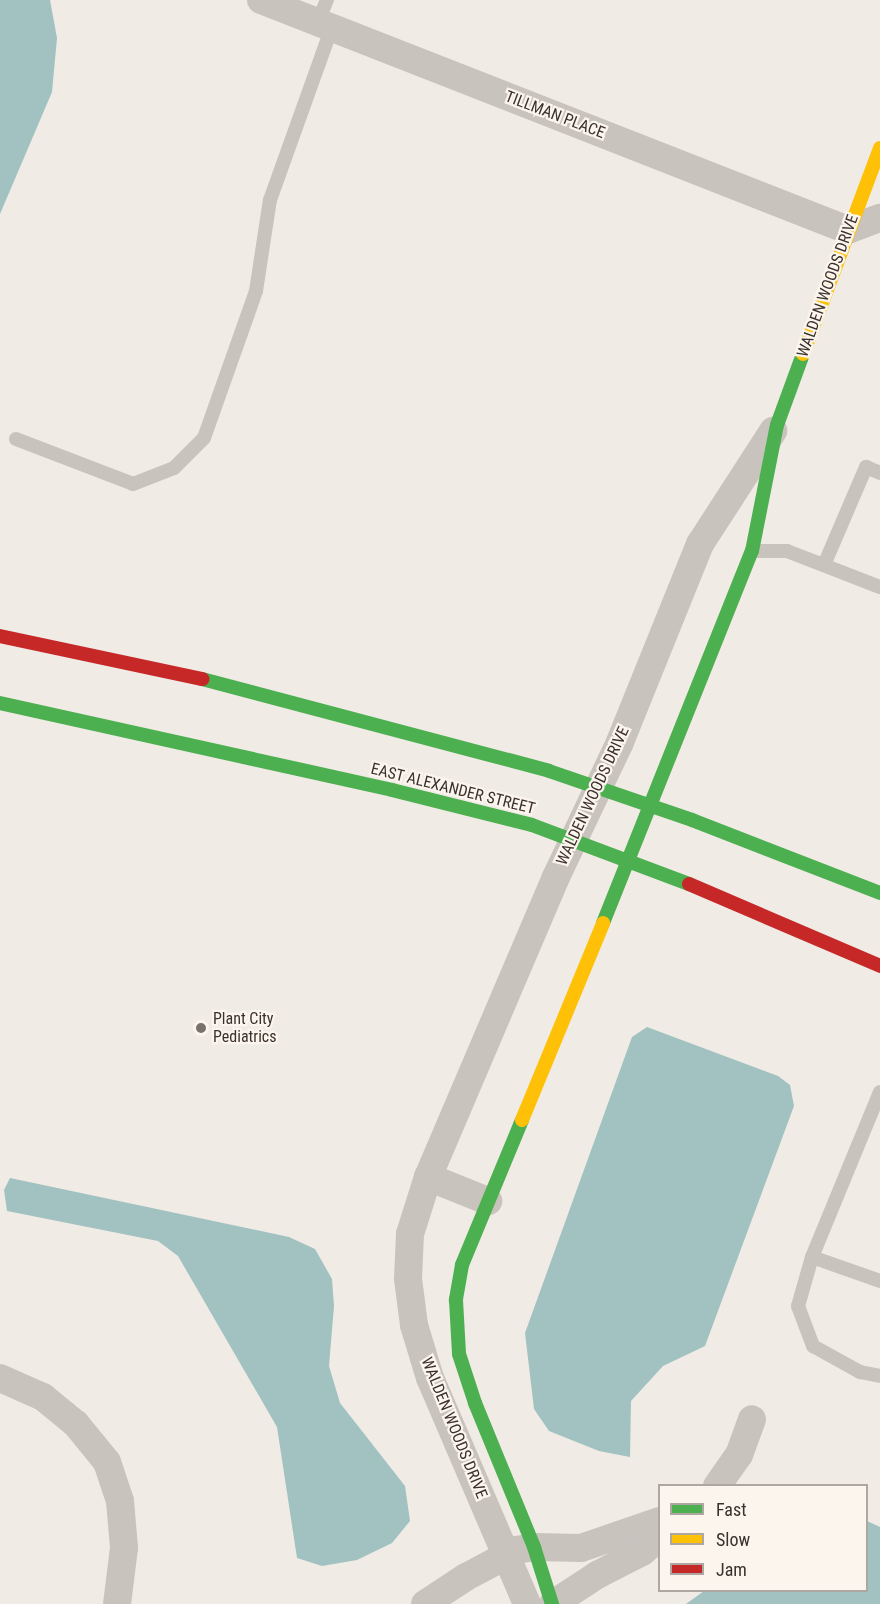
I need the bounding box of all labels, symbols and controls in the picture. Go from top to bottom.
street label: TILLMAN PLACE [502,87,608,143]
street label: WALDEN WOODS DRIVE [793,212,863,360]
street label: WALDEN WOODS DRIVE [553,724,633,868]
street label: EAST ALEXANDER STREET [369,759,537,819]
place label: Plant City Pediatrics [213,1009,277,1047]
marker: Plant City Pediatrics [194,1021,208,1035]
street label: WALDEN WOODS DRIVE [417,1355,491,1501]
legend [658,1484,868,1592]
text: Fast [716,1499,747,1520]
text: Slow [716,1529,750,1550]
text: Jam [716,1559,747,1580]

